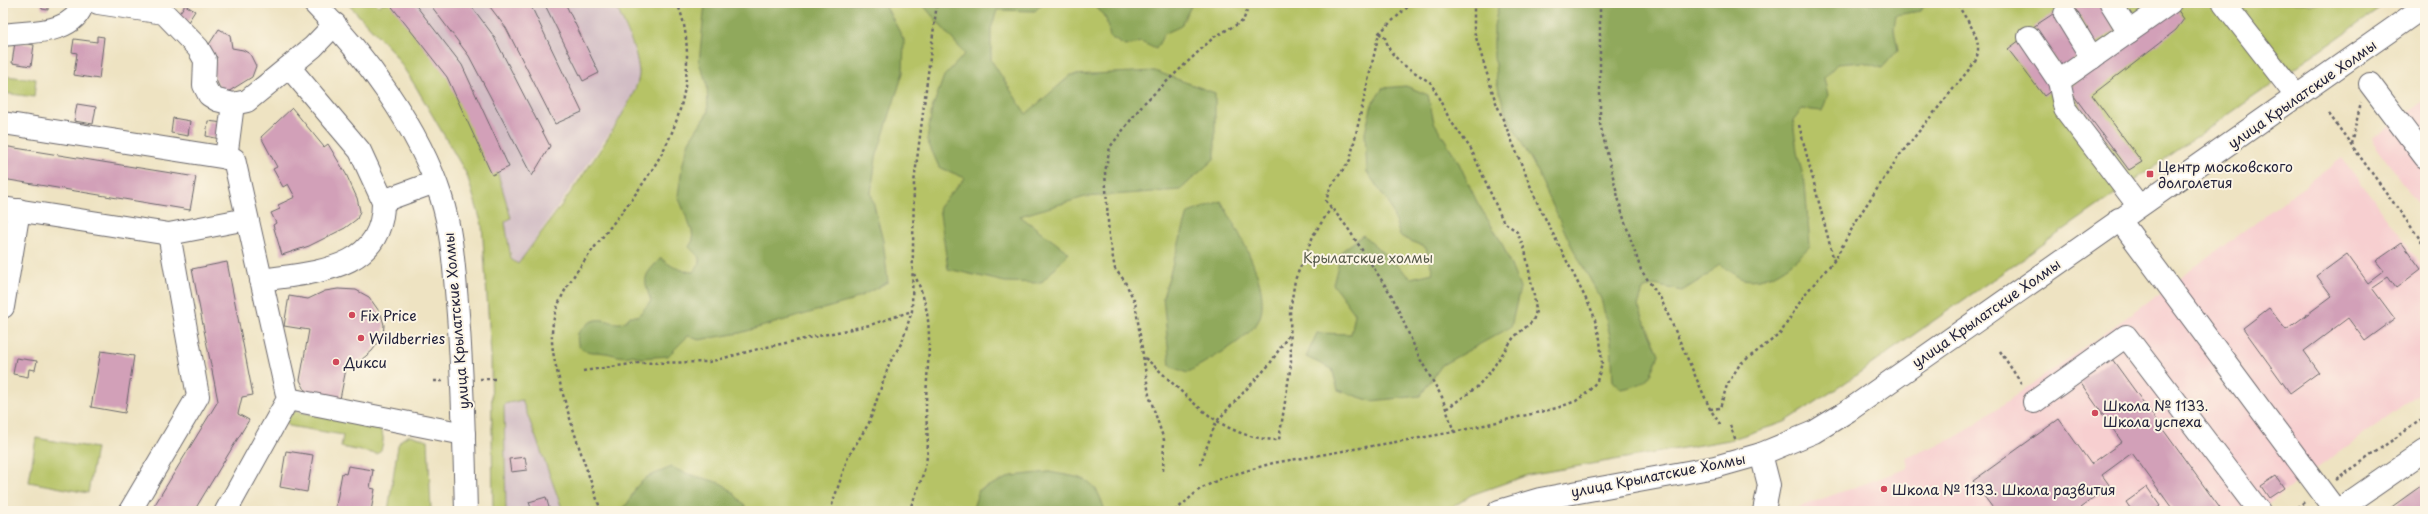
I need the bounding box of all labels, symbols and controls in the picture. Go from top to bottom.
street label: улица Крылатские Холмы [2223,35,2381,153]
place label: Центр московского долголетия [2158,156,2293,193]
marker: Центр московского долголетия [2145,169,2155,179]
street label: улица Крылатские Холмы [438,232,474,410]
park label: Крылатские холмы [1303,247,1433,268]
street label: улица Крылатские Холмы [1907,254,2065,372]
place label: Fix Price [360,305,417,326]
marker: Fix Price [347,310,357,320]
place label: Wildberries [369,328,445,349]
marker: Wildberries [356,333,366,343]
place label: Дикси [343,352,387,373]
marker: Дикси [331,357,341,367]
place label: Школа № 1133. Школа успеха [2103,395,2208,432]
marker: Школа № 1133. Школа успеха [2090,408,2100,418]
street label: улица Крылатские Холмы [1569,448,1747,502]
place label: Школа № 1133. Школа развития [1892,479,2116,500]
marker: Школа № 1133. Школа развития [1879,484,1889,494]

